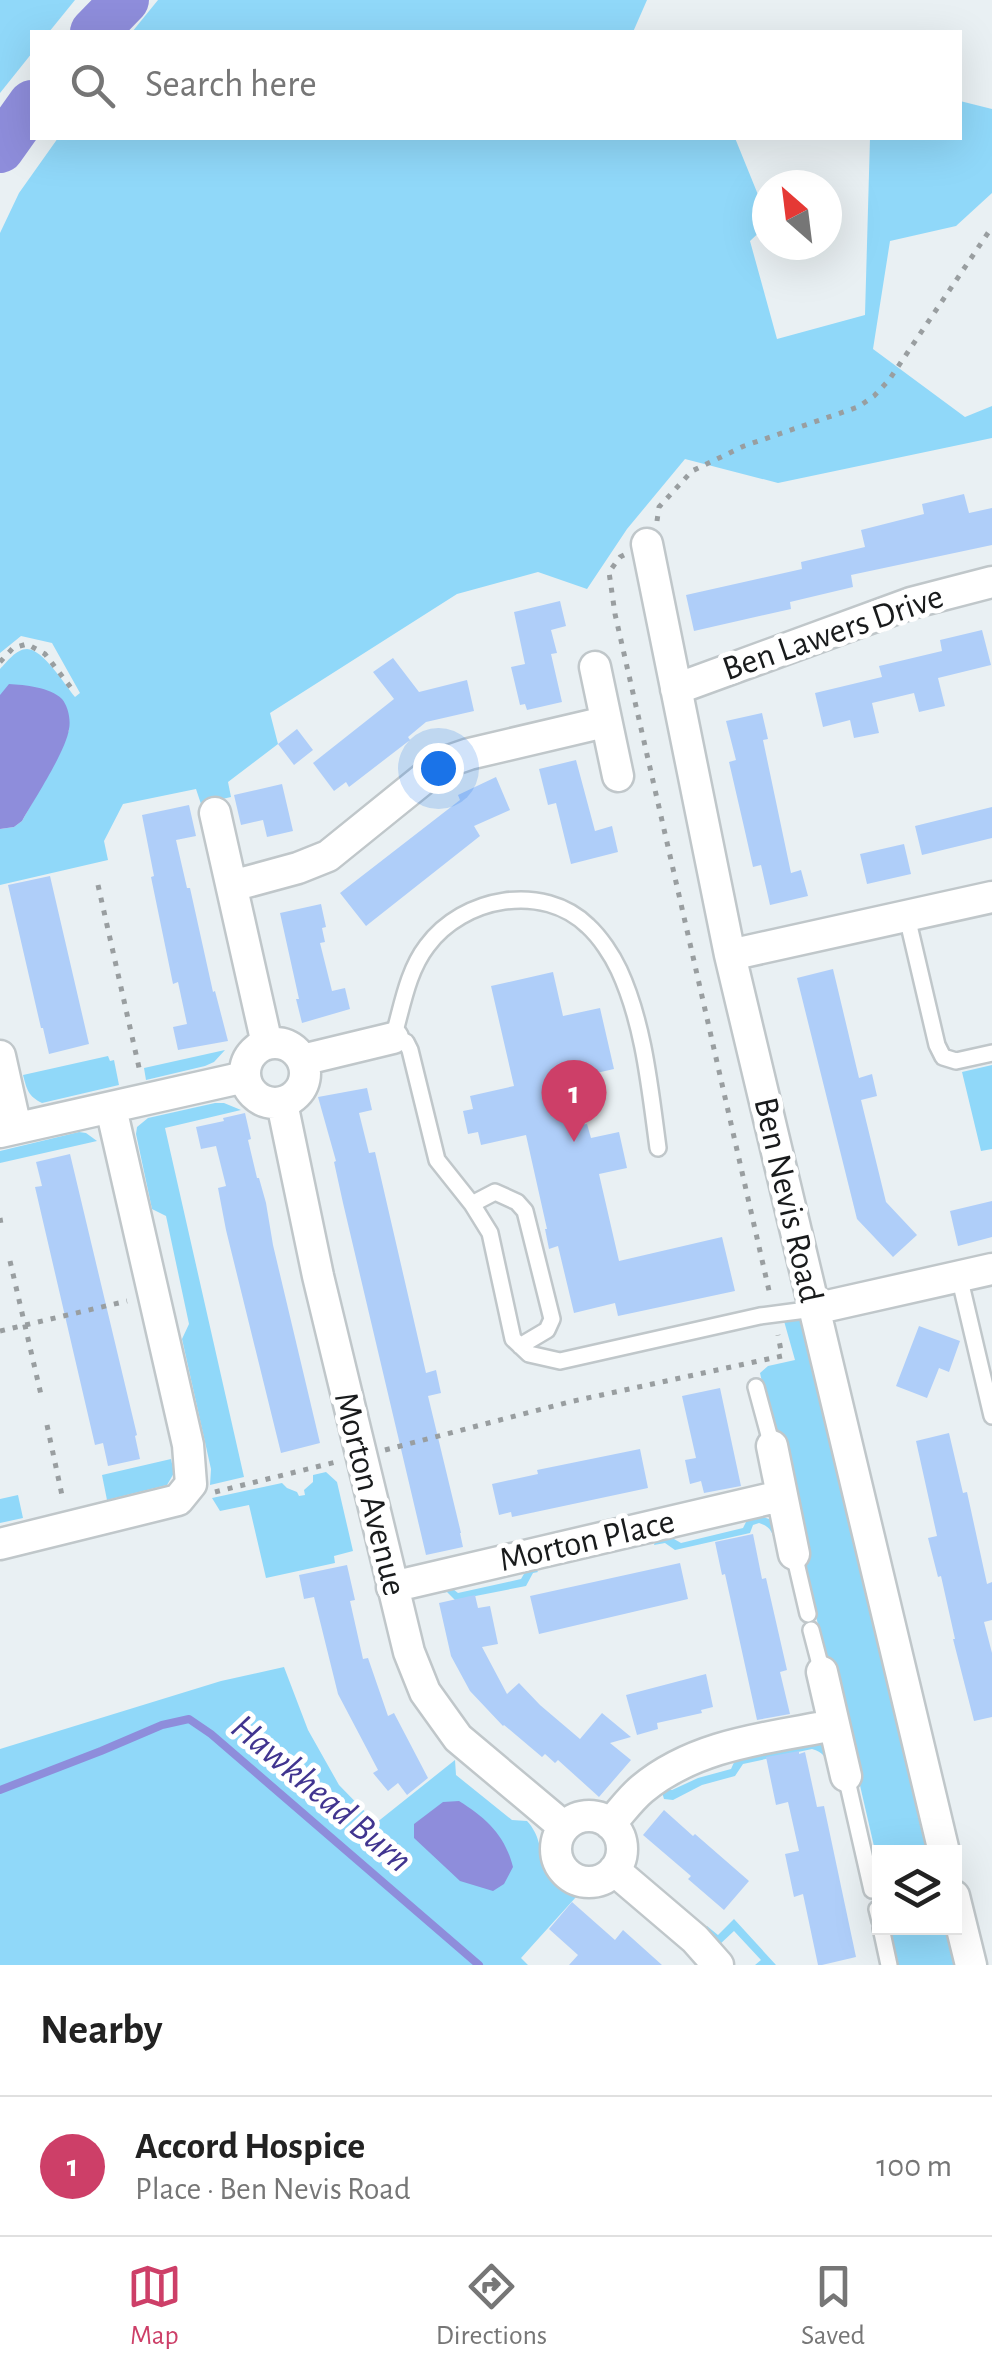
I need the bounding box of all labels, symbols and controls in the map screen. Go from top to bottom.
search box [30,30,962,140]
icon: search [65,58,120,113]
text: Search here [145,66,317,104]
north arrow [752,170,842,260]
street label: Ben Lawers Drive [718,579,948,687]
your location [413,743,464,794]
pin: 1 [542,1060,606,1142]
street label: Ben Nevis Road [747,1094,829,1306]
street label: Morton Avenue [328,1389,412,1599]
street label: Morton Place [496,1504,678,1578]
water label: Hawkhead Burn [224,1708,418,1880]
map controls [872,1845,962,1935]
button: layers [872,1845,962,1935]
text: Nearby [40,2009,163,2051]
text: Accord Hospice [135,2128,365,2166]
text: 1 [67,2150,78,2182]
text: 100 m [876,2150,952,2182]
text: Place · Ben Nevis Road [135,2173,411,2205]
tab: Map [127,2259,182,2353]
tab: Directions [436,2259,547,2353]
tab: Saved [801,2259,865,2353]

